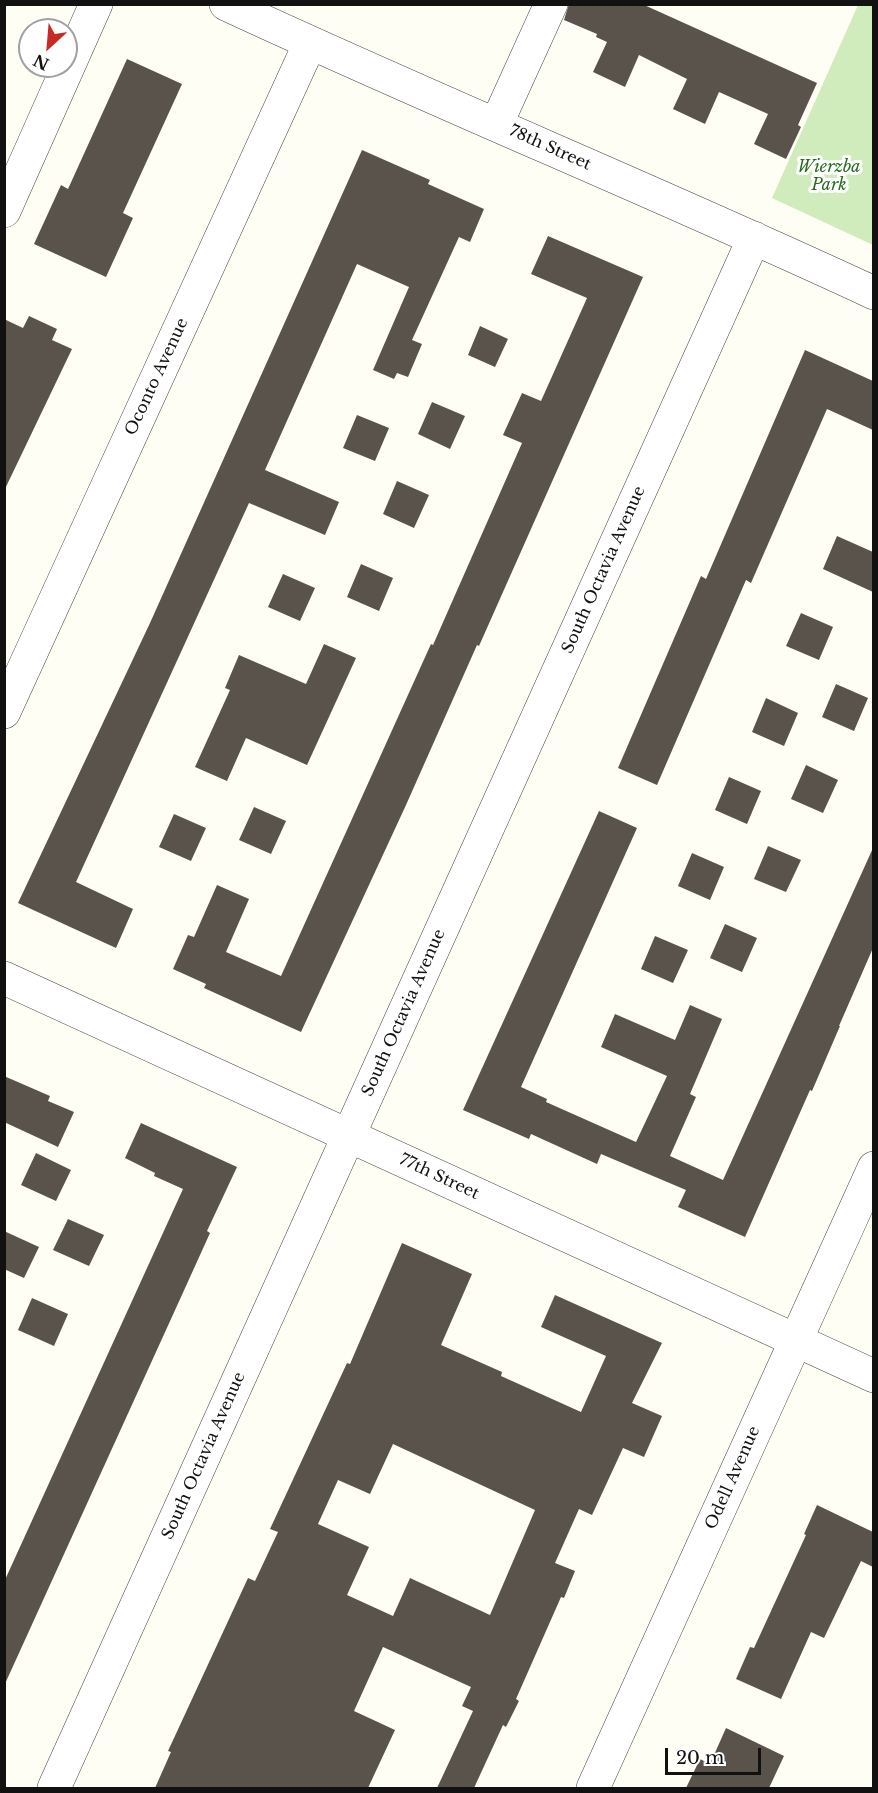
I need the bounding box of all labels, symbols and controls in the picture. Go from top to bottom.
north arrow [18,18,78,78]
text: N [30,50,52,75]
street label: 78th Street [506,121,594,175]
park label: Wierzba Park [798,157,860,195]
street label: Oconto Avenue [121,315,193,439]
street label: South Octavia Avenue [558,483,650,657]
street label: South Octavia Avenue [358,926,450,1100]
street label: 77th Street [396,1150,482,1204]
street label: South Octavia Avenue [158,1369,250,1543]
street label: Odell Avenue [702,1423,764,1533]
scale bar [668,1736,764,1774]
text: 20 m [676,1747,724,1769]

